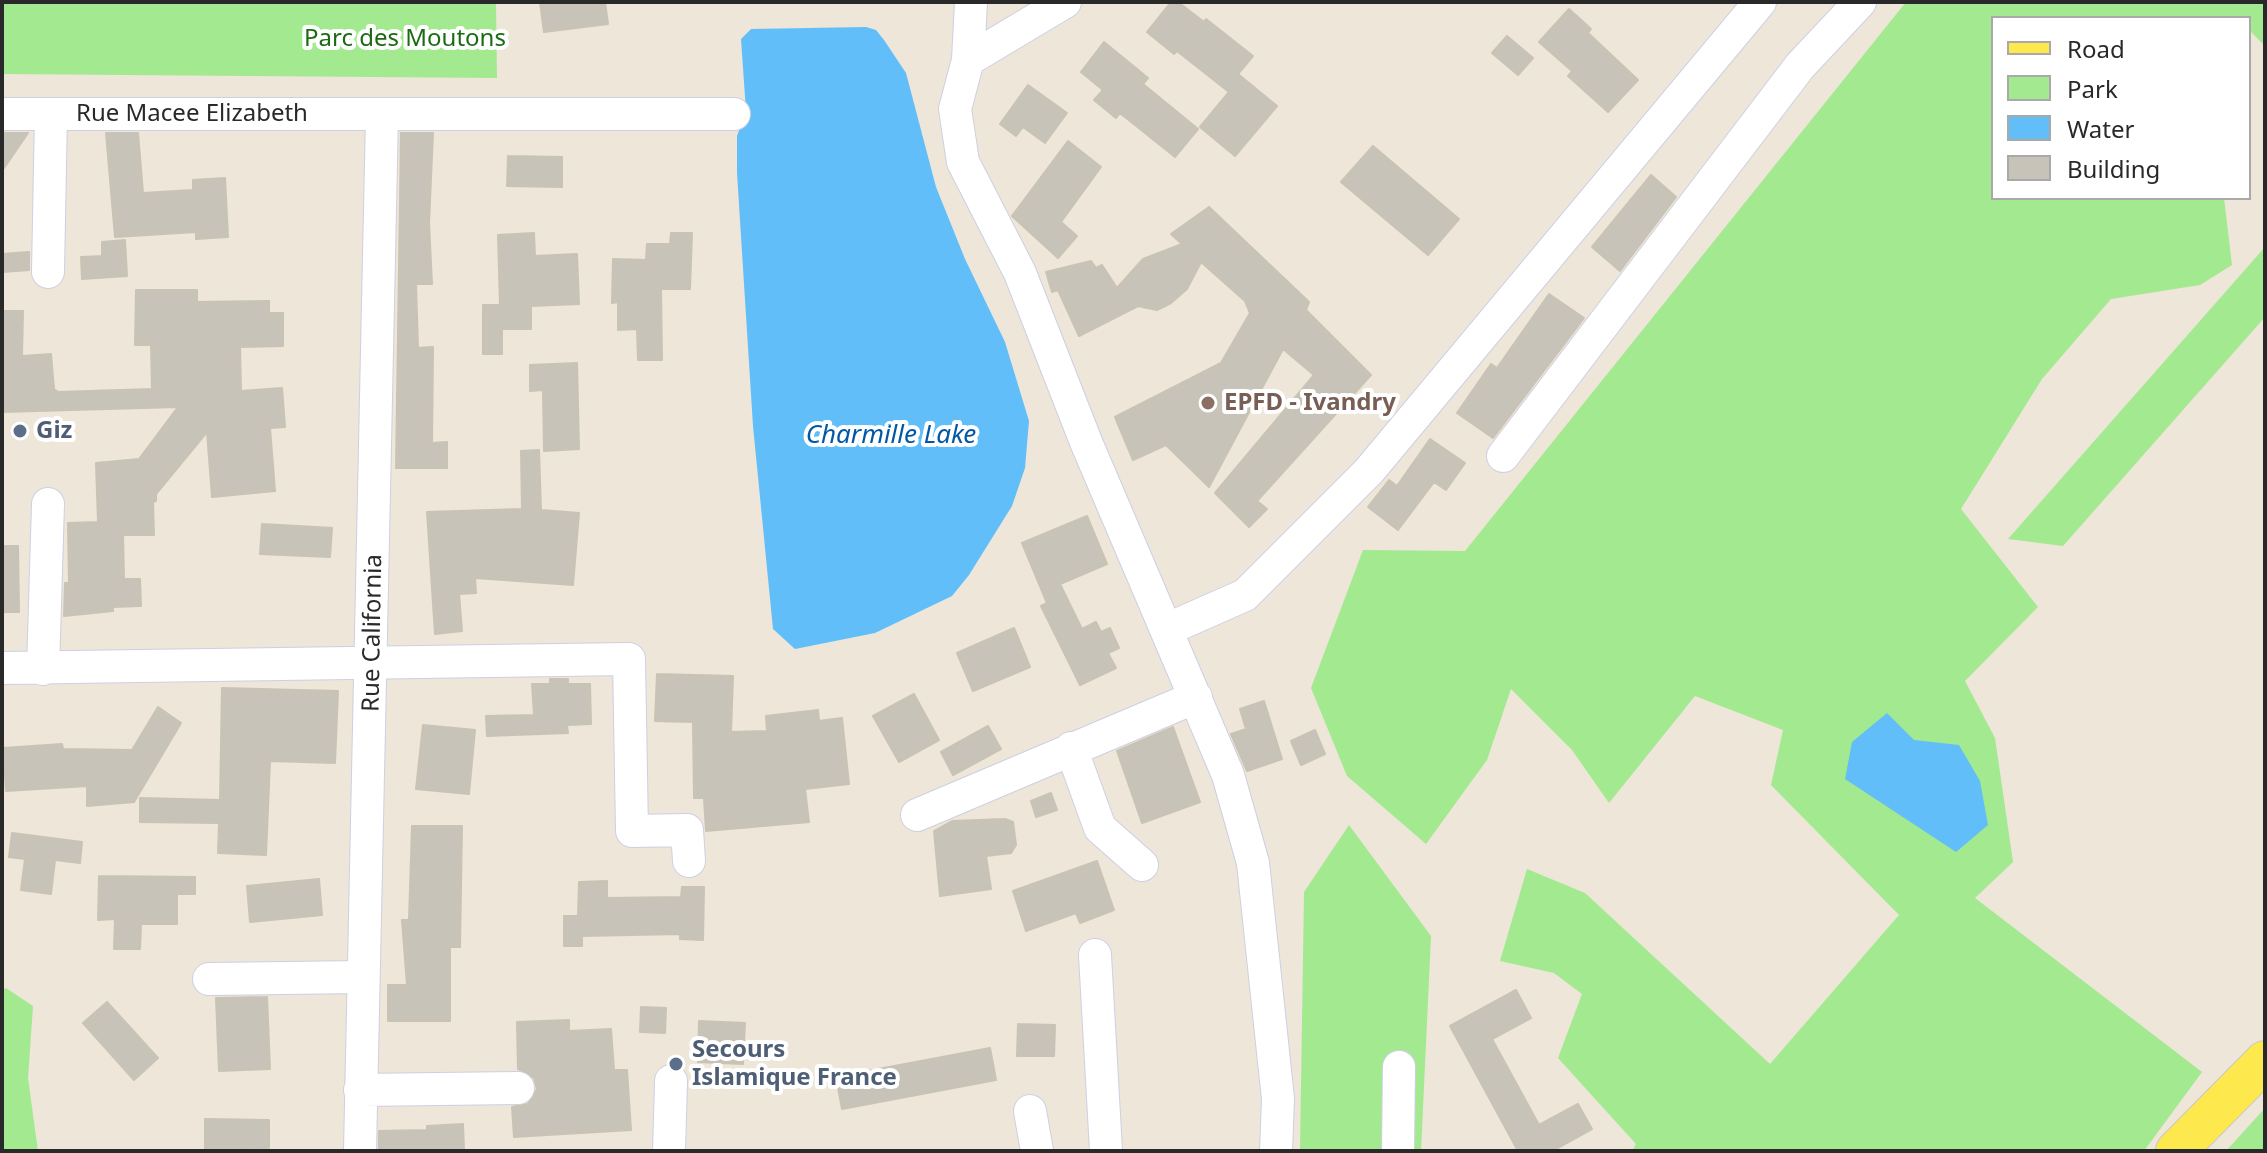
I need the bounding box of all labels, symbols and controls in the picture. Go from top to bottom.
legend [1991,16,2251,200]
park label: Parc des Moutons [304,25,506,53]
text: Road [2067,32,2125,65]
text: Park [2067,72,2118,105]
street label: Rue Macee Elizabeth [76,100,308,128]
text: Water [2067,112,2134,145]
text: Building [2067,152,2160,185]
place label: EPFD - Ivandry [1224,389,1396,417]
marker: EPFD - Ivandry [1199,394,1217,412]
place label: Giz [36,417,72,445]
water label: Charmille Lake [806,420,976,452]
marker: Giz [11,422,29,440]
street label: Rue California [357,554,389,712]
place label: Secours Islamique France [692,1036,897,1092]
marker: Secours Islamique France [667,1055,685,1073]

